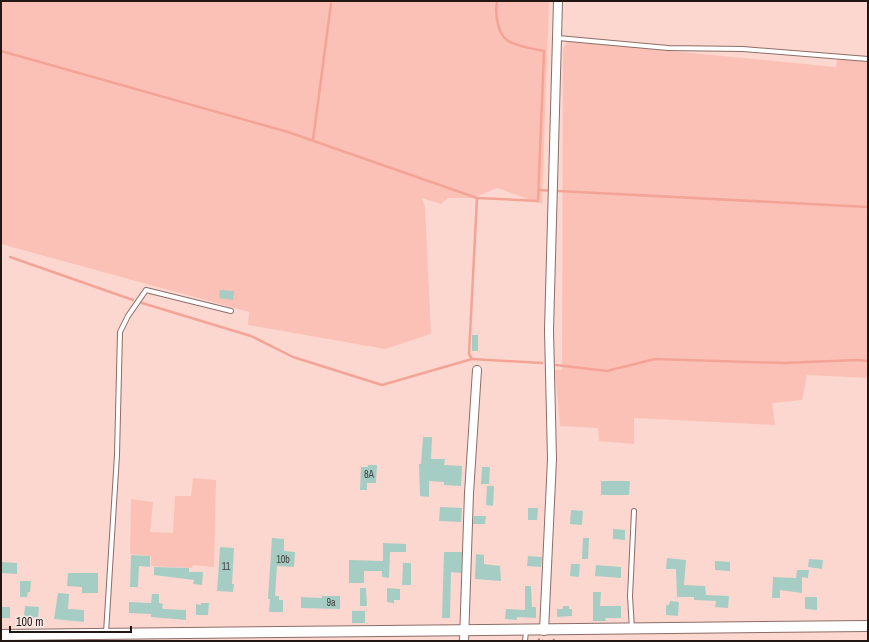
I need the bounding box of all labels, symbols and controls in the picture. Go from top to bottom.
house number: 8A [364,468,375,481]
house number: 10b [276,553,290,566]
house number: 11 [222,560,231,573]
house number: 9a [326,596,336,609]
scale bar [10,608,131,634]
text: 100 m [16,614,43,630]

